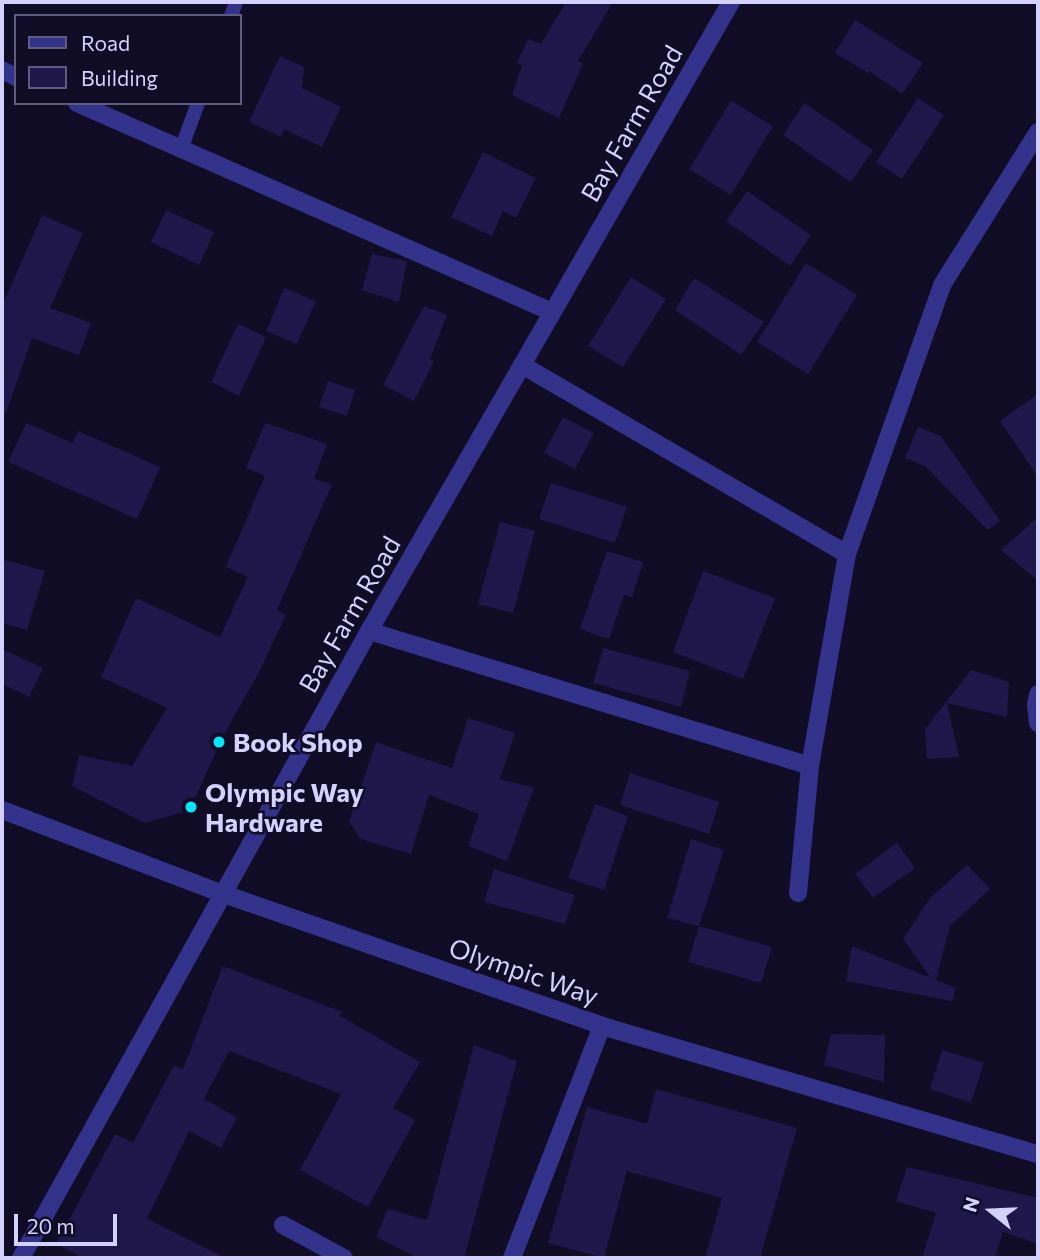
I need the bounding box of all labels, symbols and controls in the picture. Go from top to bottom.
legend [14,14,242,105]
text: Road [81,30,130,55]
street label: Bay Farm Road [574,39,688,207]
text: Building [81,65,158,90]
street label: Bay Farm Road [292,530,406,698]
place label: Book Shop [233,726,363,758]
marker: Book Shop [211,734,227,750]
place label: Olympic Way Hardware [205,776,364,838]
marker: Olympic Way Hardware [183,799,199,815]
street label: Olympic Way [445,931,603,1011]
north arrow [956,1176,1026,1246]
text: N [957,1194,984,1215]
scale bar [18,1200,121,1244]
text: 20 m [27,1213,75,1238]

